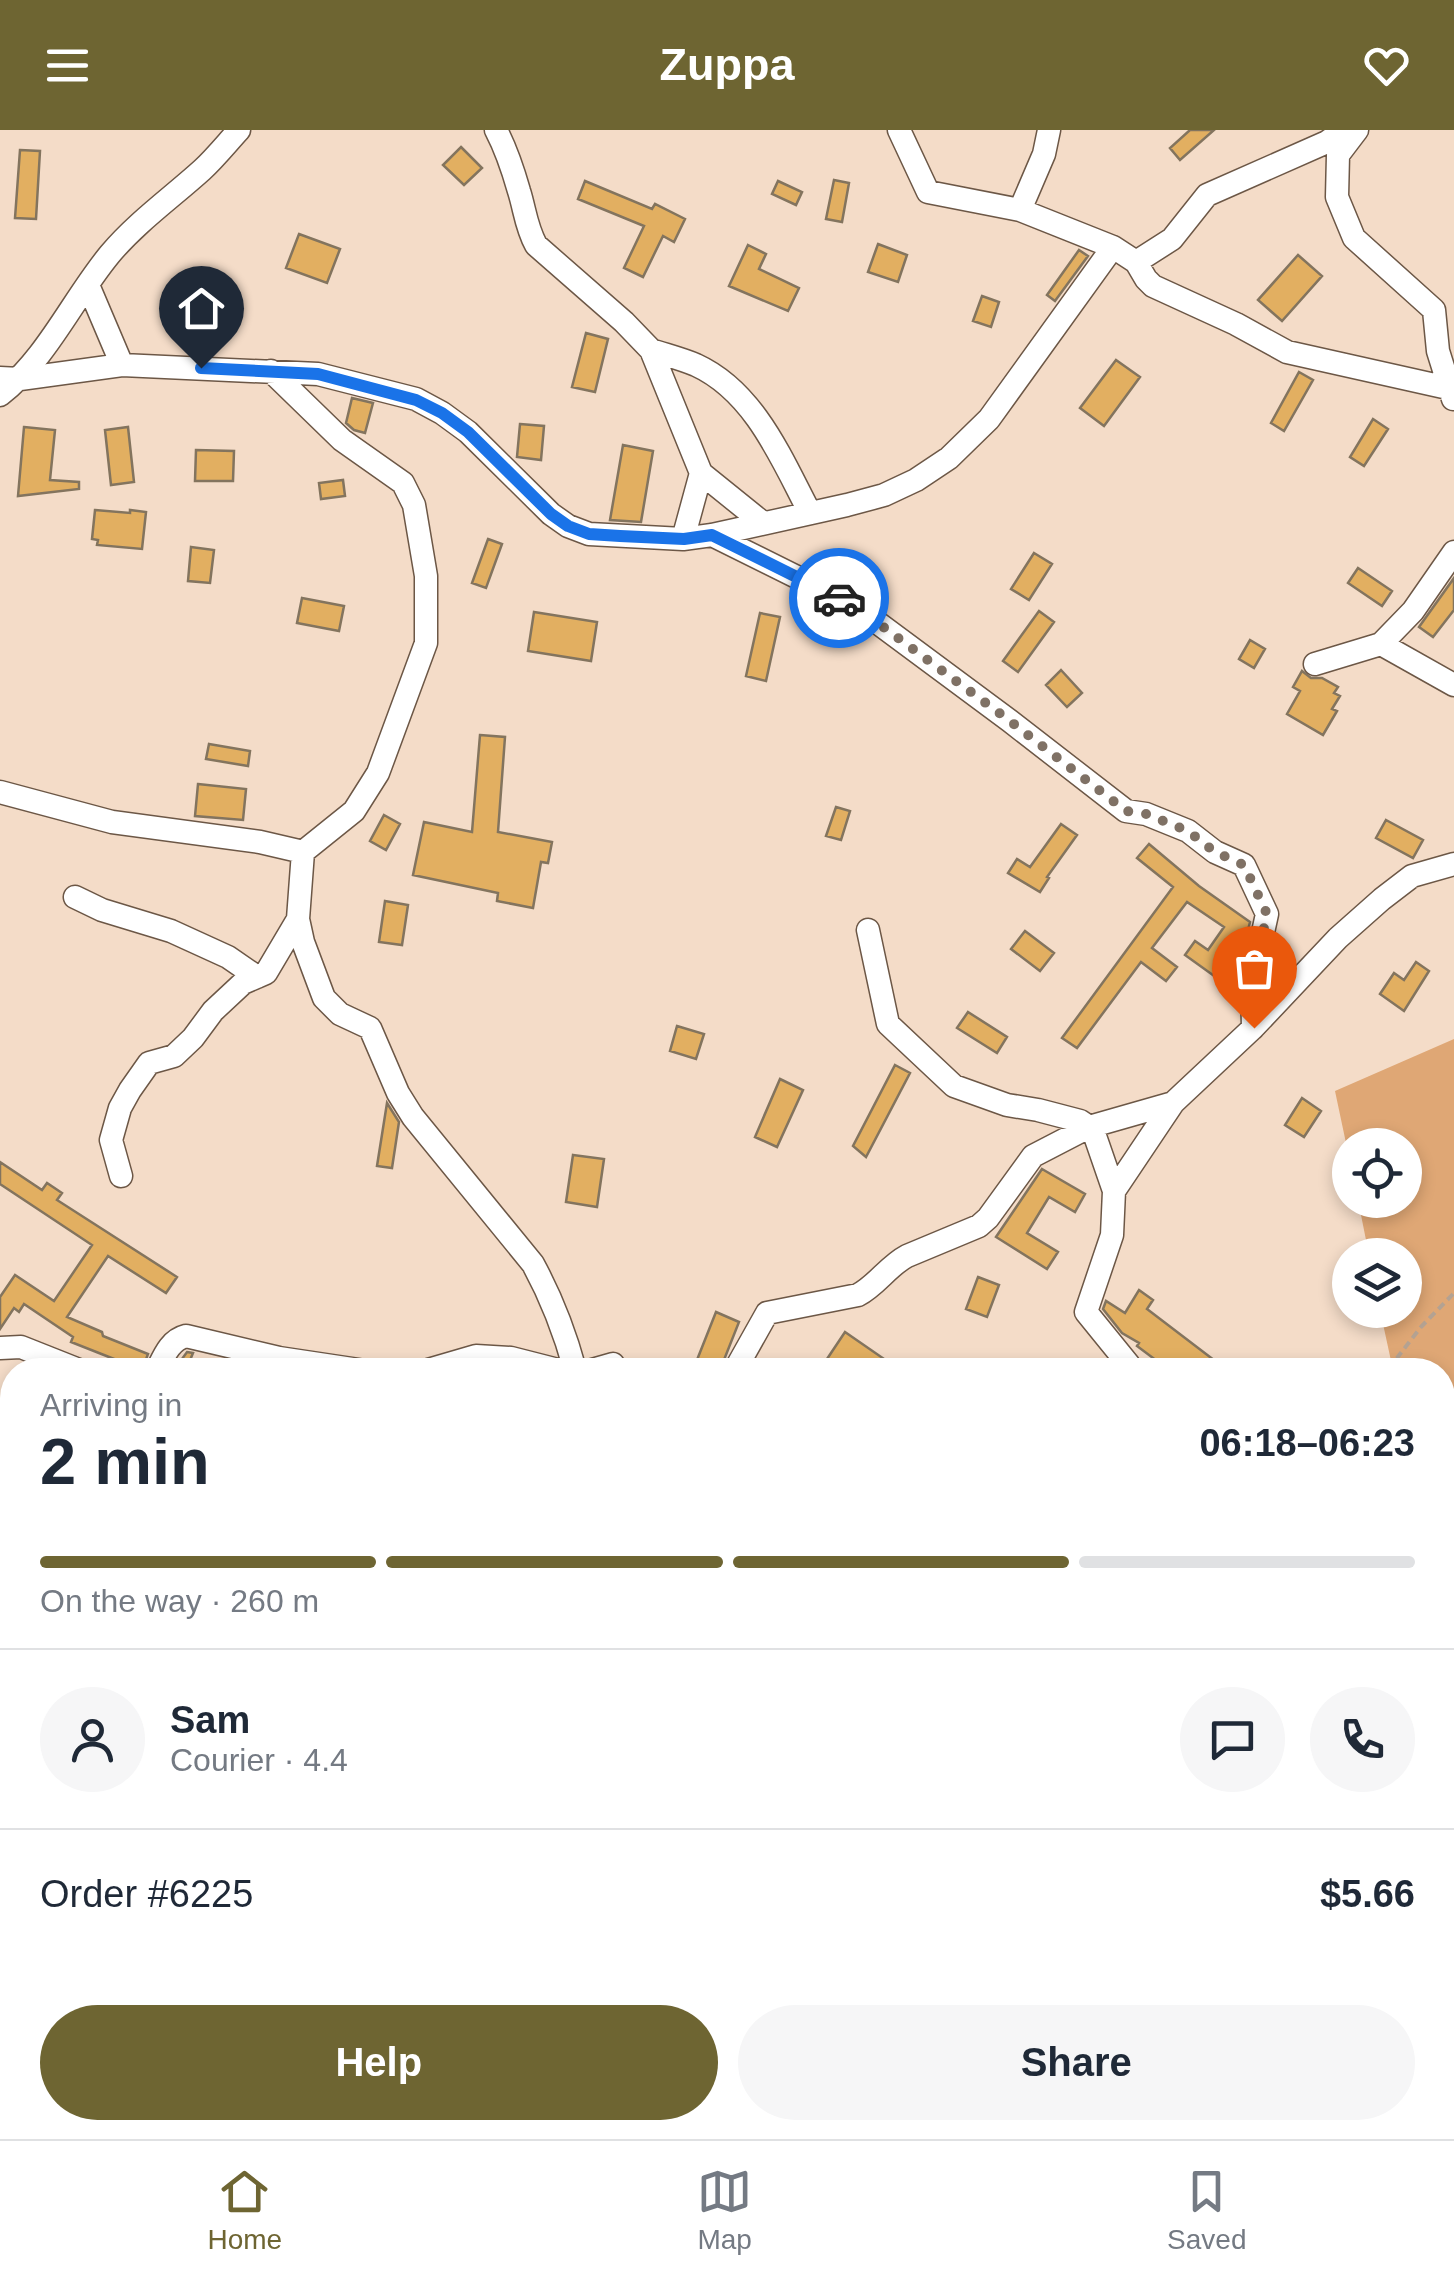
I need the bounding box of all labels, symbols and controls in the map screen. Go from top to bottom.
icon: menu [40,38,95,93]
icon: heart [1359,38,1414,93]
text: Zuppa [660,39,794,90]
pin [159,266,244,369]
icon: home [174,281,229,336]
courier [789,548,889,648]
icon: car [812,571,867,626]
pin [1212,926,1297,1029]
icon: bag [1227,941,1282,996]
map controls [1332,1128,1422,1328]
button: locate [1332,1128,1422,1218]
button: layers [1332,1238,1422,1328]
text: Arriving in [40,1387,182,1423]
text: 06:18–06:23 [1199,1422,1415,1464]
text: 2 min [40,1425,210,1498]
text: On the way · 260 m [40,1583,319,1619]
button: person [40,1687,145,1792]
button: chat [1180,1687,1285,1792]
button: phone [1310,1687,1415,1792]
text: Sam [170,1699,250,1741]
text: Courier · 4.4 [170,1742,348,1778]
text: Order #6225 [40,1873,253,1915]
text: $5.66 [1320,1873,1415,1915]
button: Help [40,2005,718,2120]
button: Share [738,2005,1415,2120]
tab: Home [207,2164,282,2256]
tab: Map [697,2164,752,2256]
tab: Saved [1167,2164,1246,2256]

